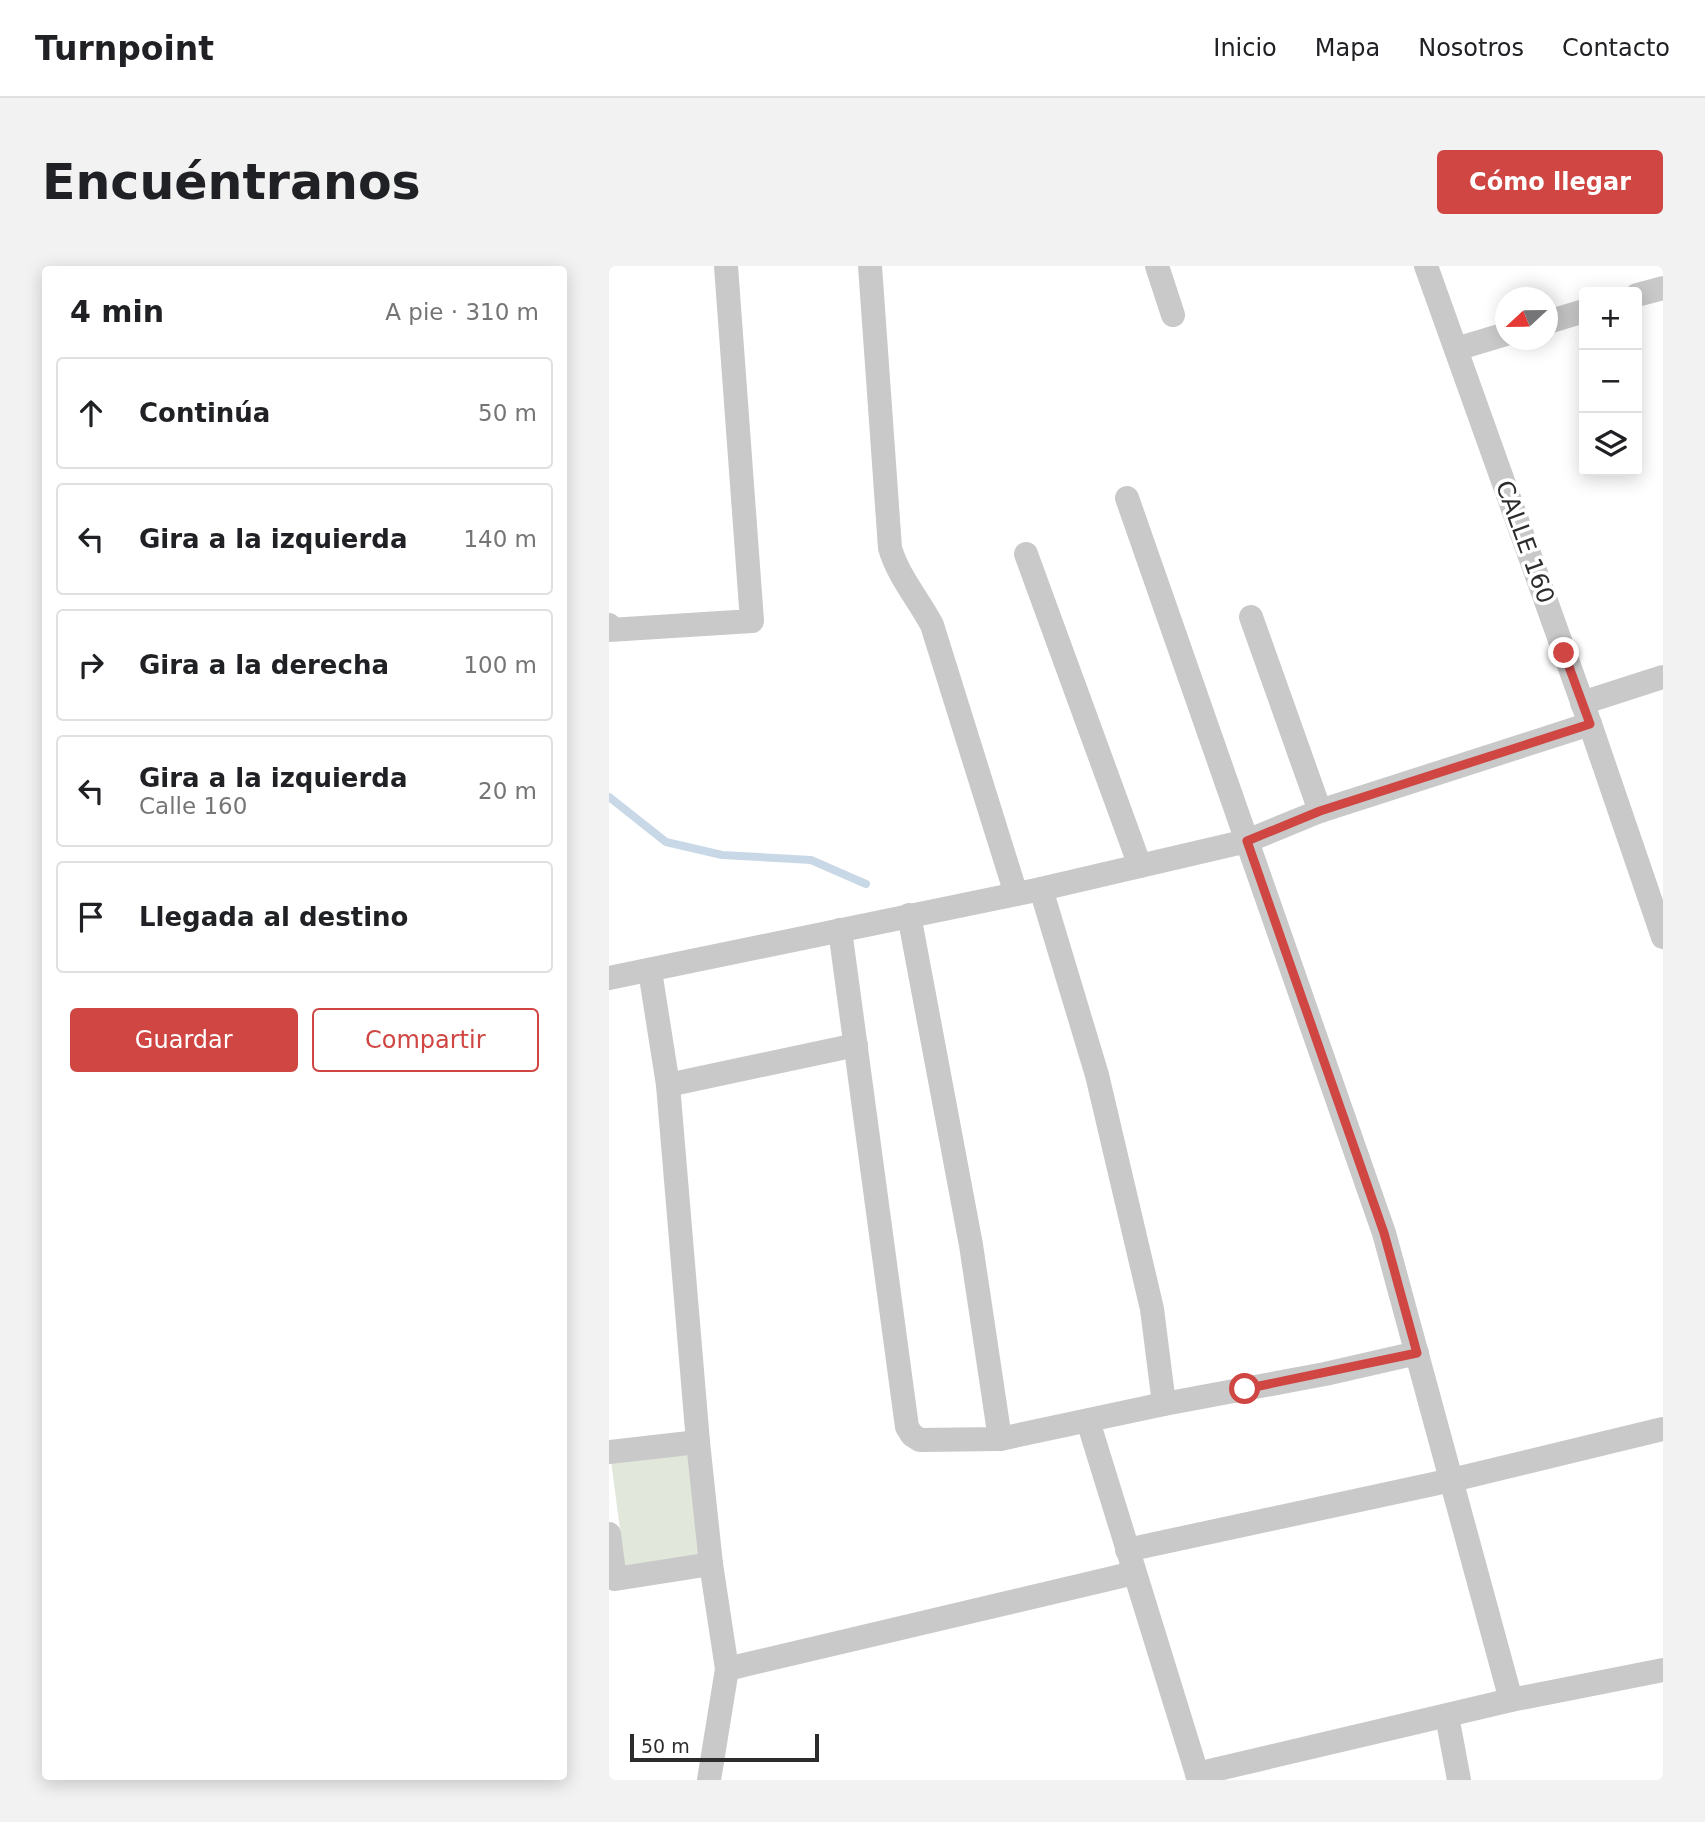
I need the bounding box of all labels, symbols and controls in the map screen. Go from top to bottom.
text: Turnpoint [35,29,214,68]
text: Inicio [1213,34,1277,62]
text: Mapa [1315,34,1380,62]
text: Nosotros [1418,34,1524,62]
text: Contacto [1562,34,1670,62]
button: Cómo llegar [1437,150,1663,214]
text: Encuéntranos [42,154,421,211]
north arrow [1495,287,1558,350]
map controls [1579,287,1642,476]
button: + [1579,287,1642,350]
text: 4 min [70,294,164,329]
text: A pie · 310 m [385,299,539,325]
button: − [1579,350,1642,413]
icon: ahead [72,394,110,432]
text: Continúa [139,398,270,428]
text: 50 m [478,400,537,426]
button: layers [1579,413,1642,476]
street label: CALLE 160 [1490,477,1560,607]
icon: left [72,520,110,558]
text: Gira a la izquierda [139,524,407,554]
text: 140 m [463,526,537,552]
route end [1548,637,1579,668]
icon: right [72,646,110,684]
text: Gira a la derecha [139,650,389,680]
text: 100 m [463,652,537,678]
text: Gira a la izquierda [139,763,407,793]
icon: left [72,772,110,810]
text: 20 m [478,778,537,804]
text: Calle 160 [139,793,247,819]
icon: arrive [72,898,110,936]
text: Llegada al destino [139,902,408,932]
button: Guardar [70,1008,298,1072]
button: Compartir [312,1008,539,1072]
route start [1229,1373,1260,1404]
scale bar [630,1731,819,1763]
text: 50 m [641,1735,690,1757]

